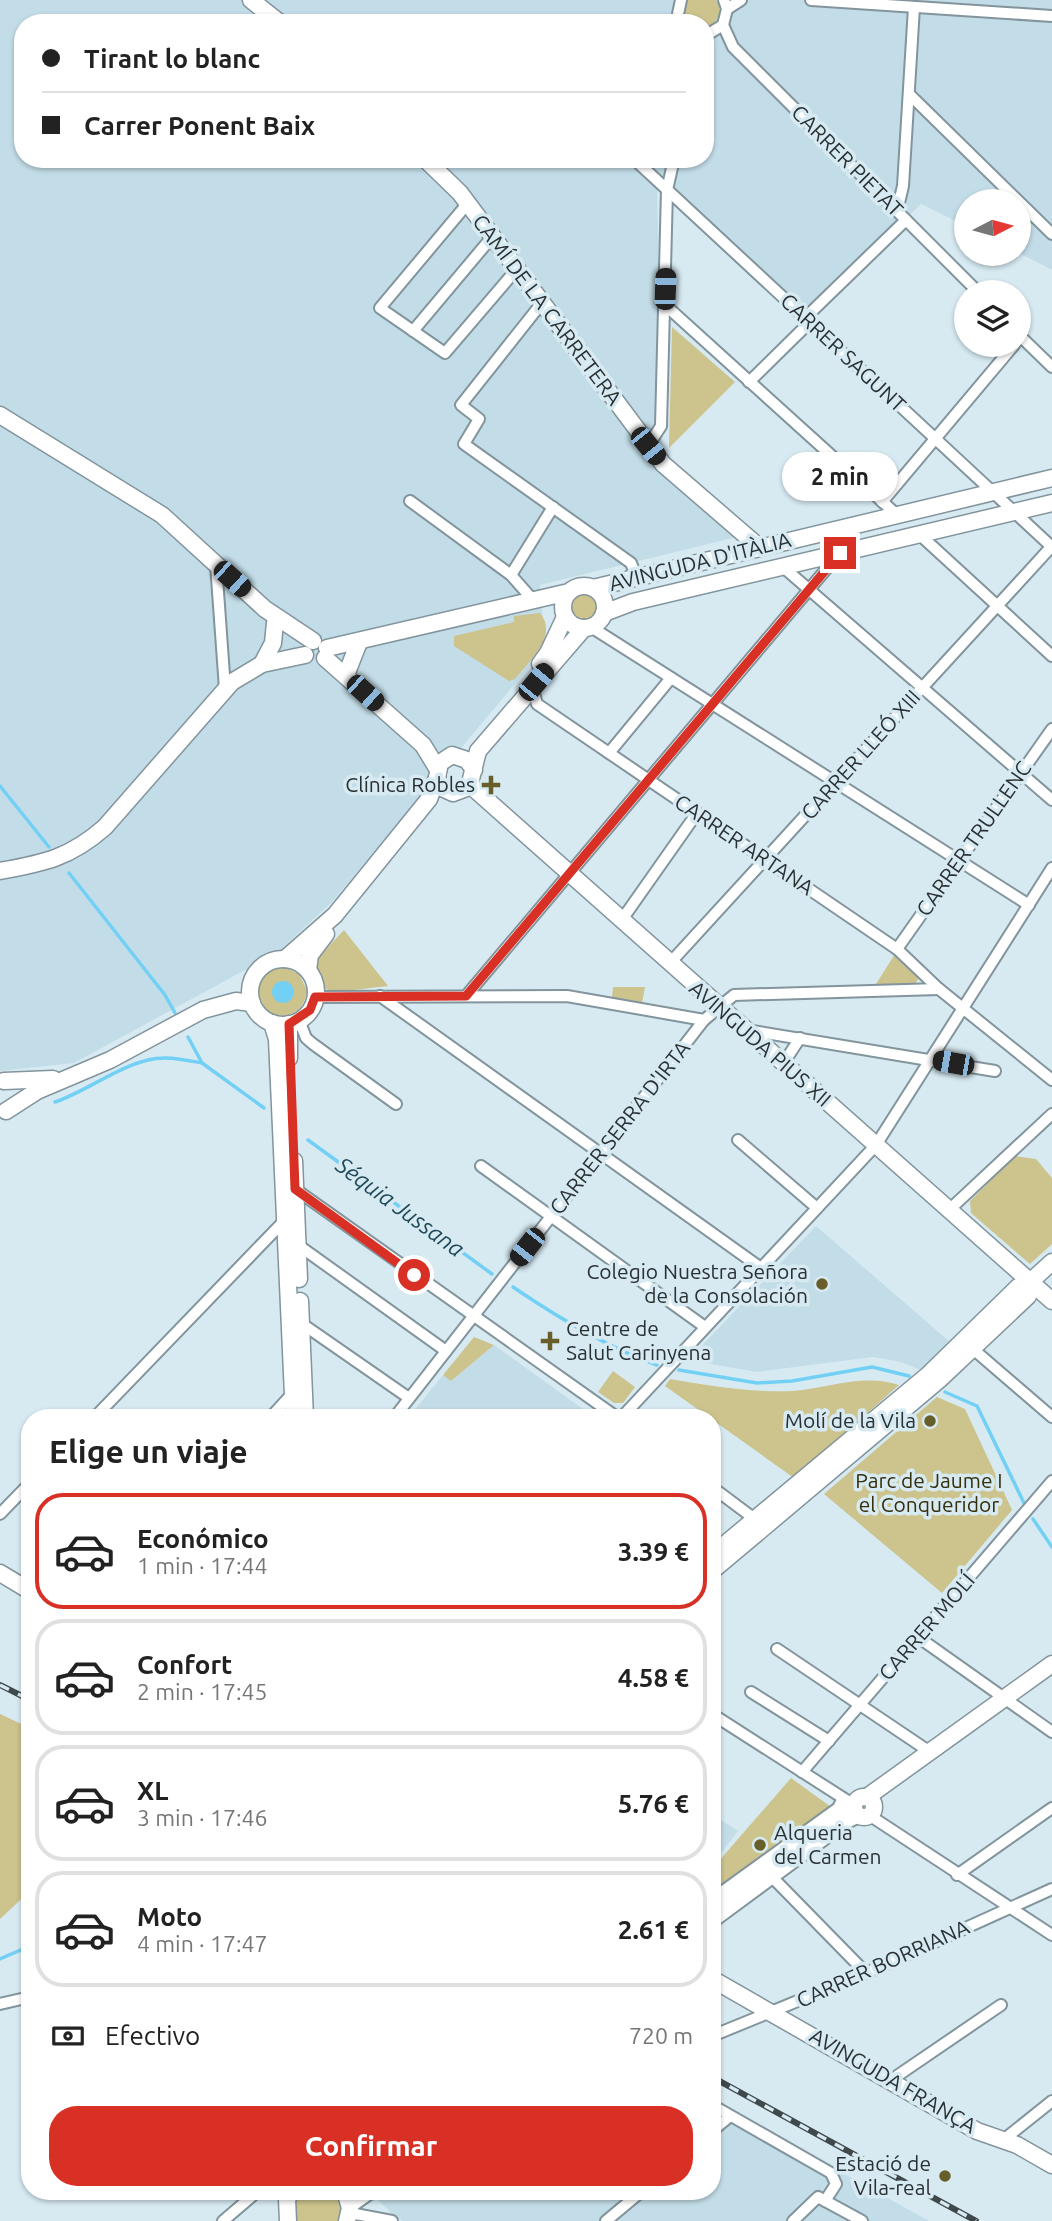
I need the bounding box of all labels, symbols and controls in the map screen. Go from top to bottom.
text: Tirant lo blanc [84,44,260,73]
street label: CARRER PIETAT [787,100,909,221]
text: Carrer Ponent Baix [84,111,315,140]
north arrow [954,189,1031,266]
map controls [954,189,1031,357]
street label: CAMÍ DE LA CARRETERA [468,209,628,410]
car [654,268,677,310]
button: layers [954,280,1031,357]
street label: CARRER SAGUNT [776,288,911,417]
car [627,423,670,469]
callout: 2 min [782,452,898,500]
text: 2 min [811,464,869,489]
street label: AVINGUDA D'ITÀLIA [606,527,793,595]
route end [824,537,856,569]
car [210,557,255,601]
car [515,659,558,705]
car [343,671,388,715]
street label: CARRER LLEÓ XIII [796,685,925,824]
street label: CARRER TRULLENC [911,756,1036,920]
place label: Clínica Robles [345,772,475,796]
marker: Clínica Robles [481,775,501,795]
street label: CARRER ARTANA [671,789,819,900]
street label: AVINGUDA PIUS XII [685,975,836,1111]
street label: CARRER SERRA D'IRTA [544,1036,695,1219]
car [931,1049,976,1077]
water label: Séquia Jussana [331,1151,469,1261]
car [506,1224,549,1270]
route start [398,1259,430,1291]
place label: Colegio Nuestra Señora de la Consolación [586,1259,808,1307]
marker: Colegio Nuestra Señora de la Consolación [814,1276,830,1292]
place label: Centre de Salut Carinyena [566,1316,711,1364]
marker: Centre de Salut Carinyena [540,1331,560,1351]
place label: Molí de la Vila [785,1408,916,1432]
marker: Molí de la Vila [922,1413,938,1429]
text: Elige un viaje [49,1433,248,1469]
park label: Parc de Jaume I el Conqueridor [855,1468,1003,1516]
icon: car [53,1520,116,1583]
text: Económico [137,1524,269,1553]
text: 3.39 € [618,1537,689,1566]
text: 1 min · 17:44 [137,1553,268,1578]
street label: CARRER MOLÍ [873,1568,980,1685]
icon: car [53,1646,116,1709]
text: Confort [137,1650,232,1679]
text: 4.58 € [618,1663,689,1692]
text: 2 min · 17:45 [137,1679,268,1704]
icon: car [53,1772,116,1835]
text: XL [137,1776,168,1805]
text: 5.76 € [618,1789,689,1818]
text: 3 min · 17:46 [137,1805,268,1830]
place label: Alqueria del Carmen [774,1820,882,1868]
marker: Alqueria del Carmen [752,1837,768,1853]
icon: car [53,1898,116,1961]
text: Moto [137,1902,202,1931]
street label: CARRER BORRIANA [793,1914,973,2012]
text: 2.61 € [618,1915,689,1944]
text: 4 min · 17:47 [137,1931,268,1956]
icon: cash [49,2017,87,2055]
text: Efectivo [105,2021,200,2050]
text: 720 m [629,2023,693,2048]
street label: AVINGUDA FRANÇA [806,2023,981,2138]
button: Confirmar [49,2106,693,2186]
place label: Estació de Vila-real [835,2151,931,2199]
marker: Estació de Vila-real [937,2168,953,2184]

